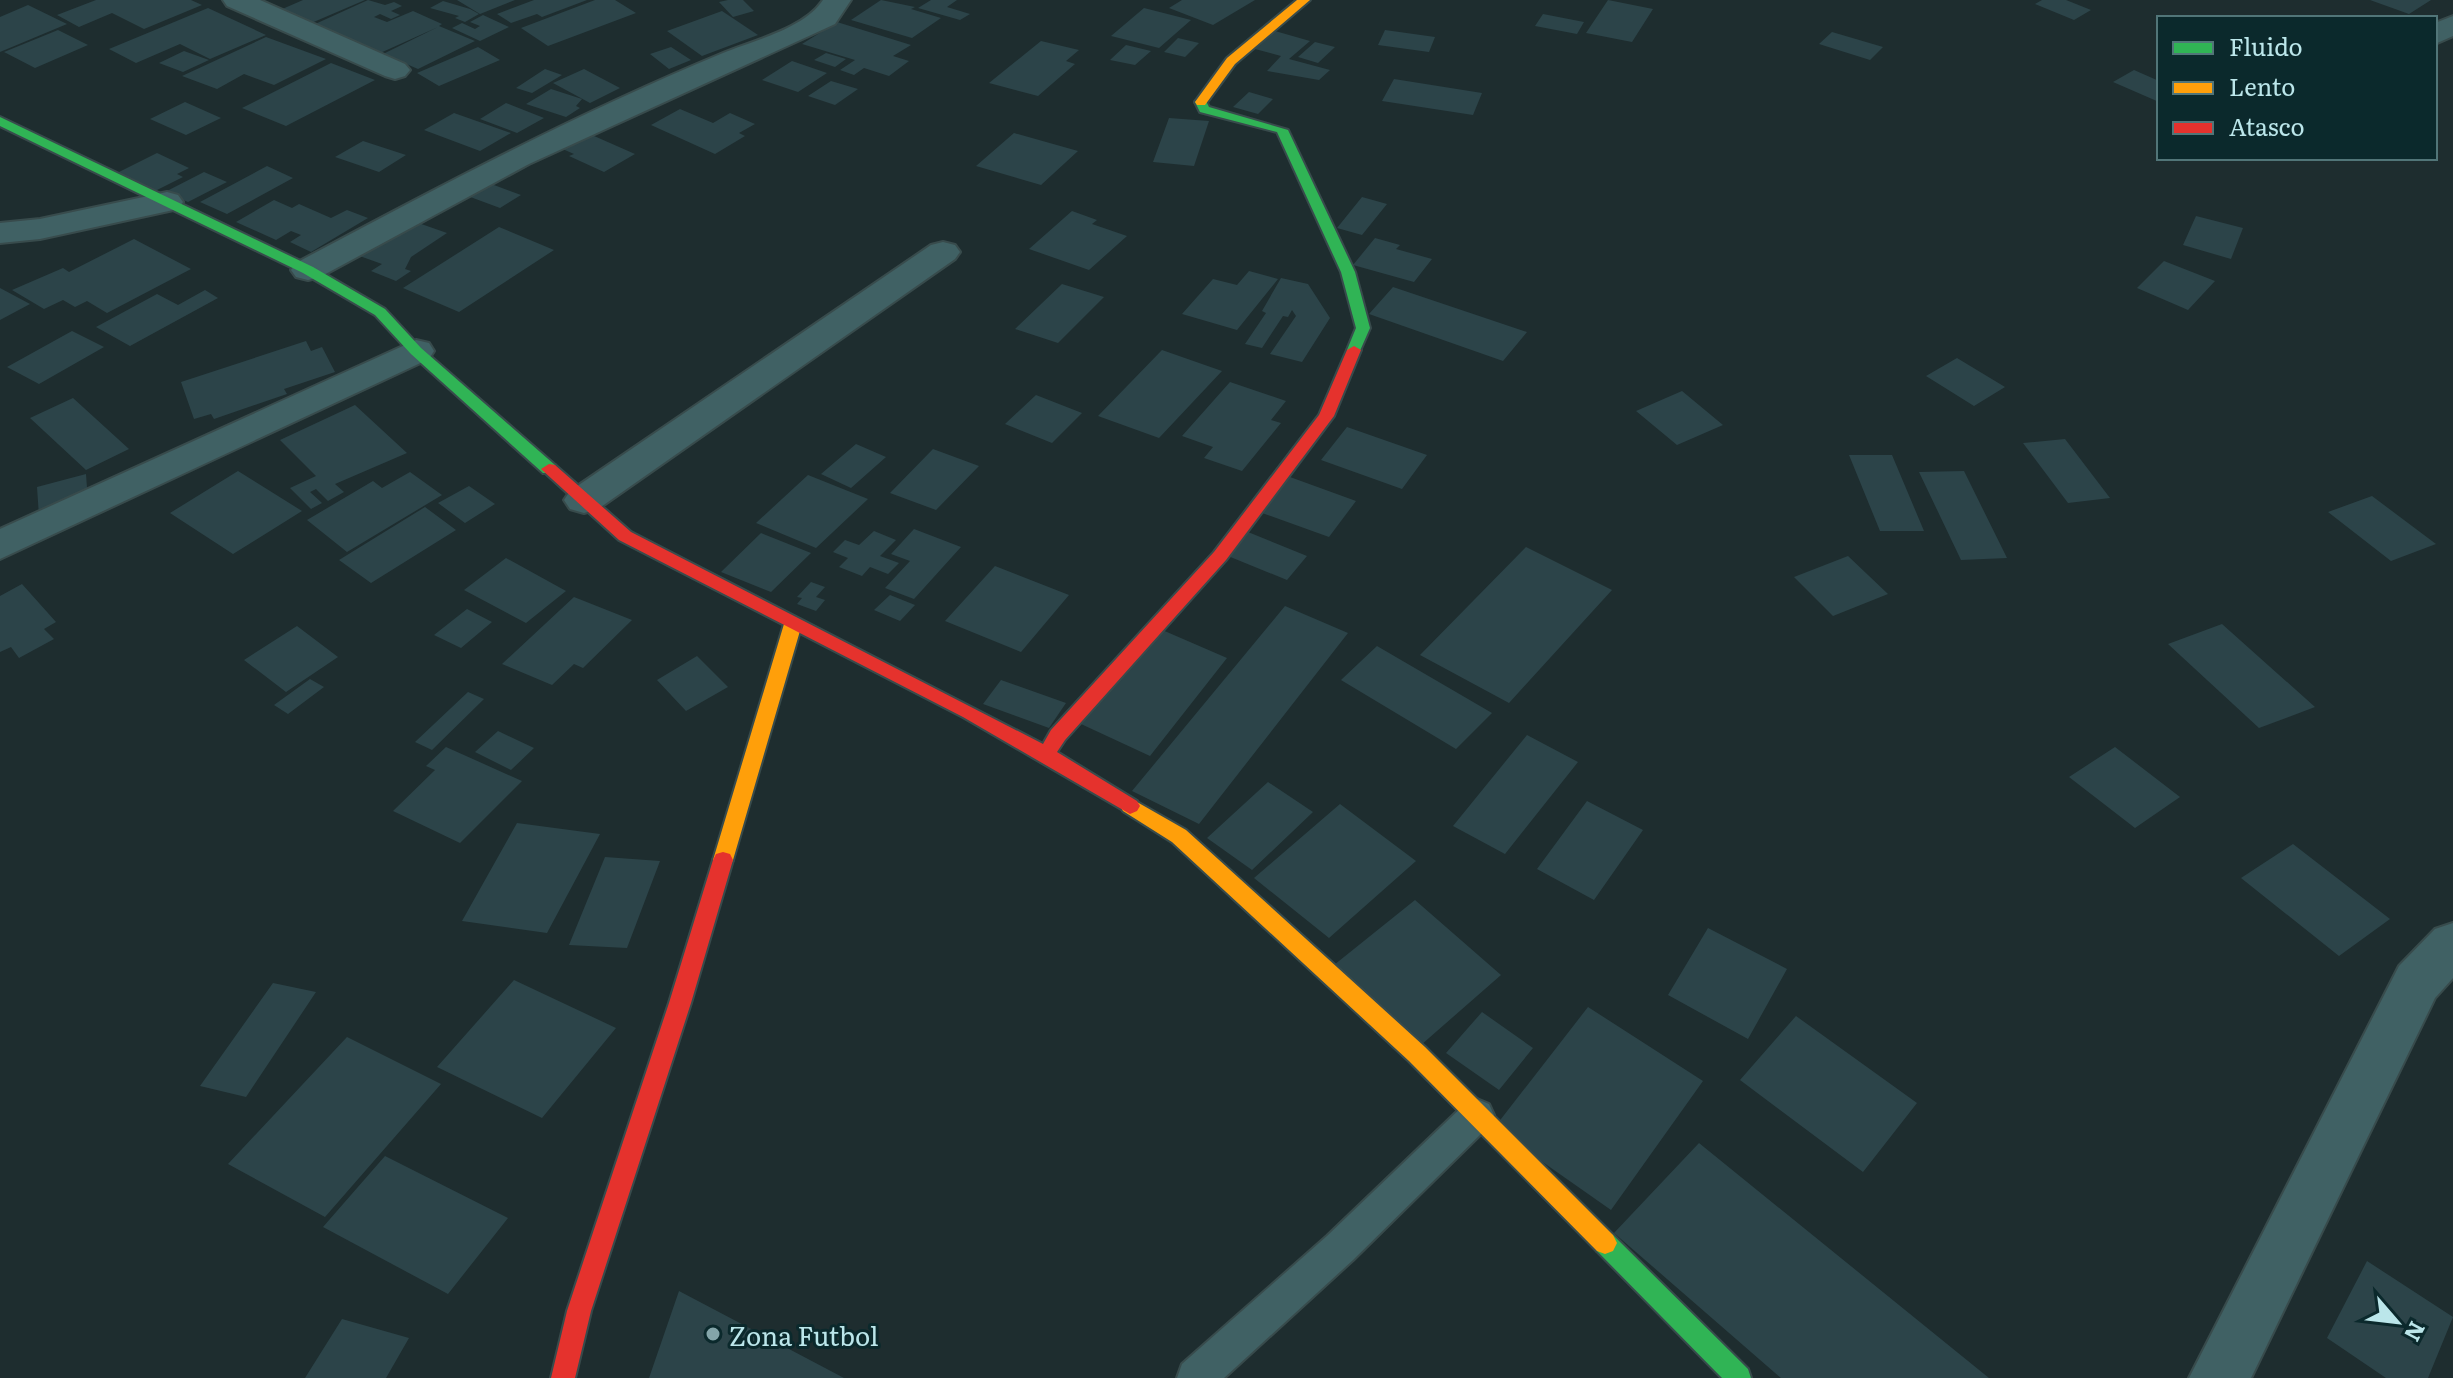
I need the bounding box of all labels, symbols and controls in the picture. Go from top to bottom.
legend [2157,16,2437,160]
text: Fluido [2229,28,2303,63]
text: Lento [2229,68,2295,103]
text: Atasco [2229,108,2304,143]
north arrow [2357,1282,2437,1362]
place label: Zona Futbol [729,1315,879,1354]
text: N [2397,1316,2435,1348]
marker: Zona Futbol [704,1325,722,1343]

